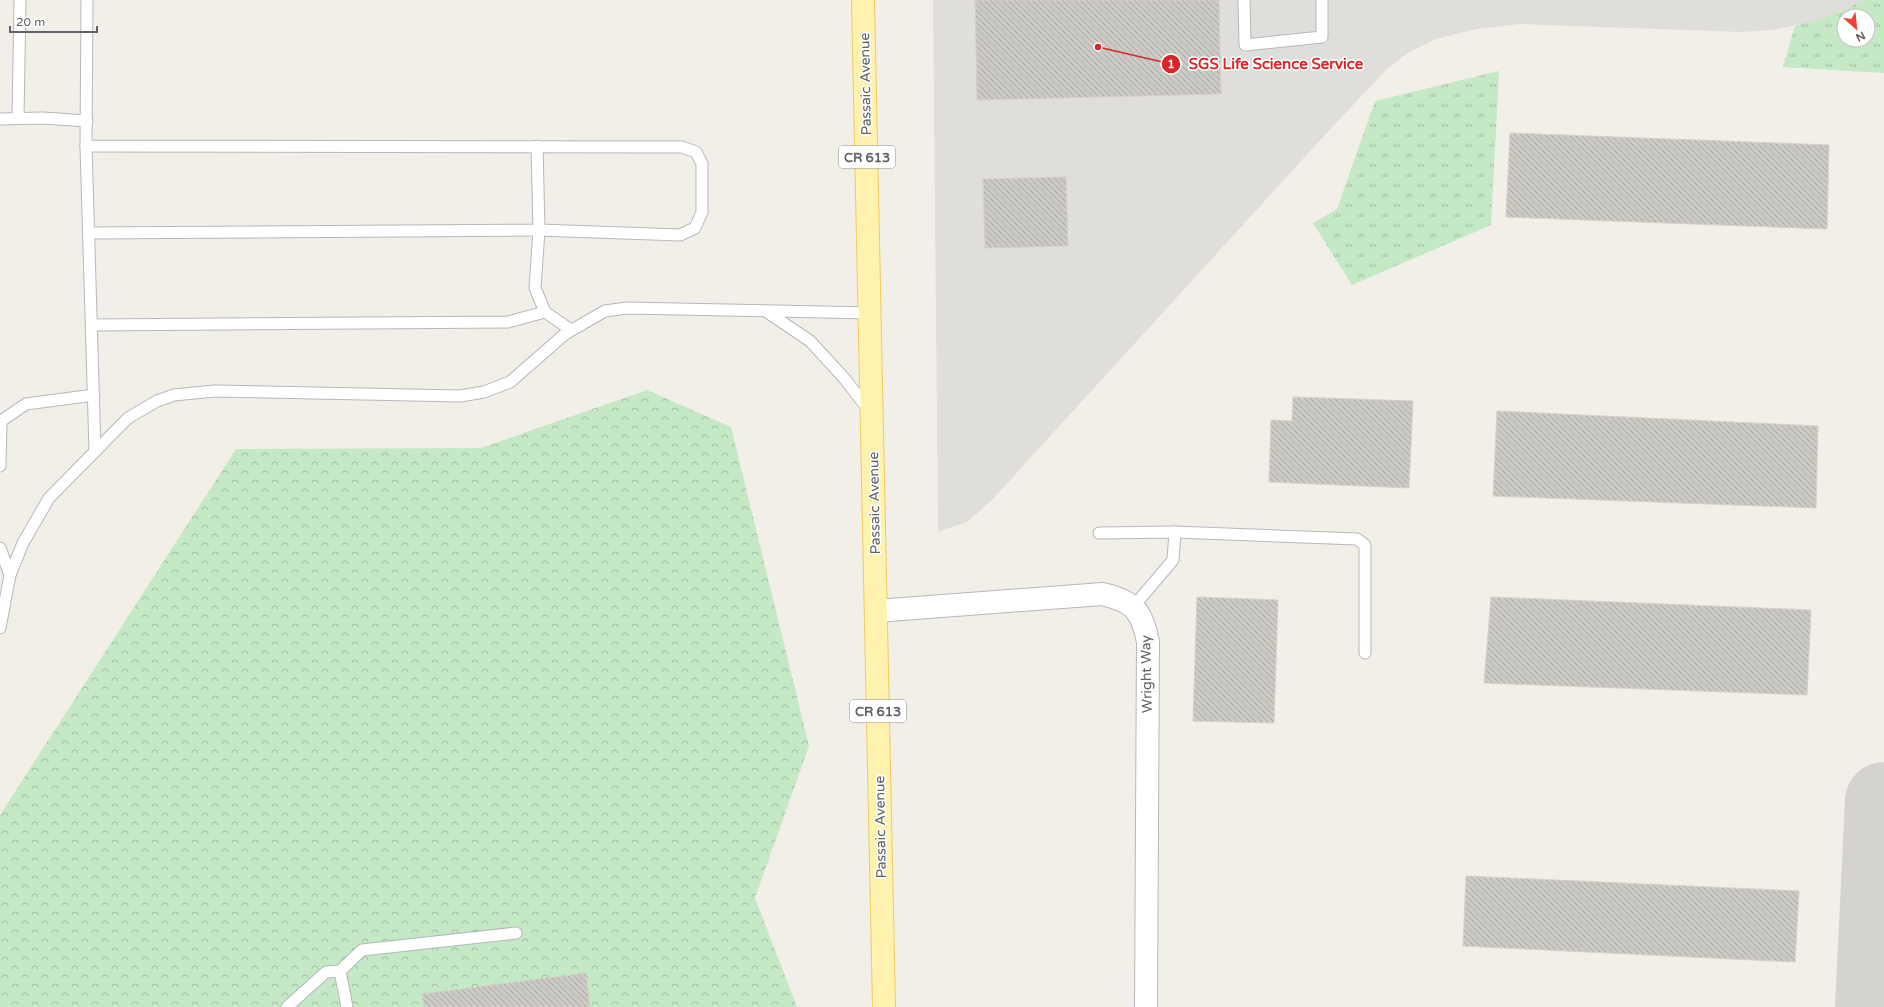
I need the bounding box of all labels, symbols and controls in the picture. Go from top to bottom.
scale bar [10,8,97,34]
north arrow [1836,8,1876,48]
text: 20 m [16,15,45,29]
text: N [1853,29,1867,44]
street label: Passaic Avenue [856,32,875,136]
callout: SGS Life Science Service [1161,50,1371,77]
text: SGS Life Science Service [1189,55,1364,73]
text: 1 [1167,57,1175,71]
road number: CR 613 [839,146,895,168]
street label: Passaic Avenue [865,451,884,555]
street label: Wright Way [1137,634,1156,713]
road number: CR 613 [850,700,906,722]
street label: Passaic Avenue [871,775,890,879]

